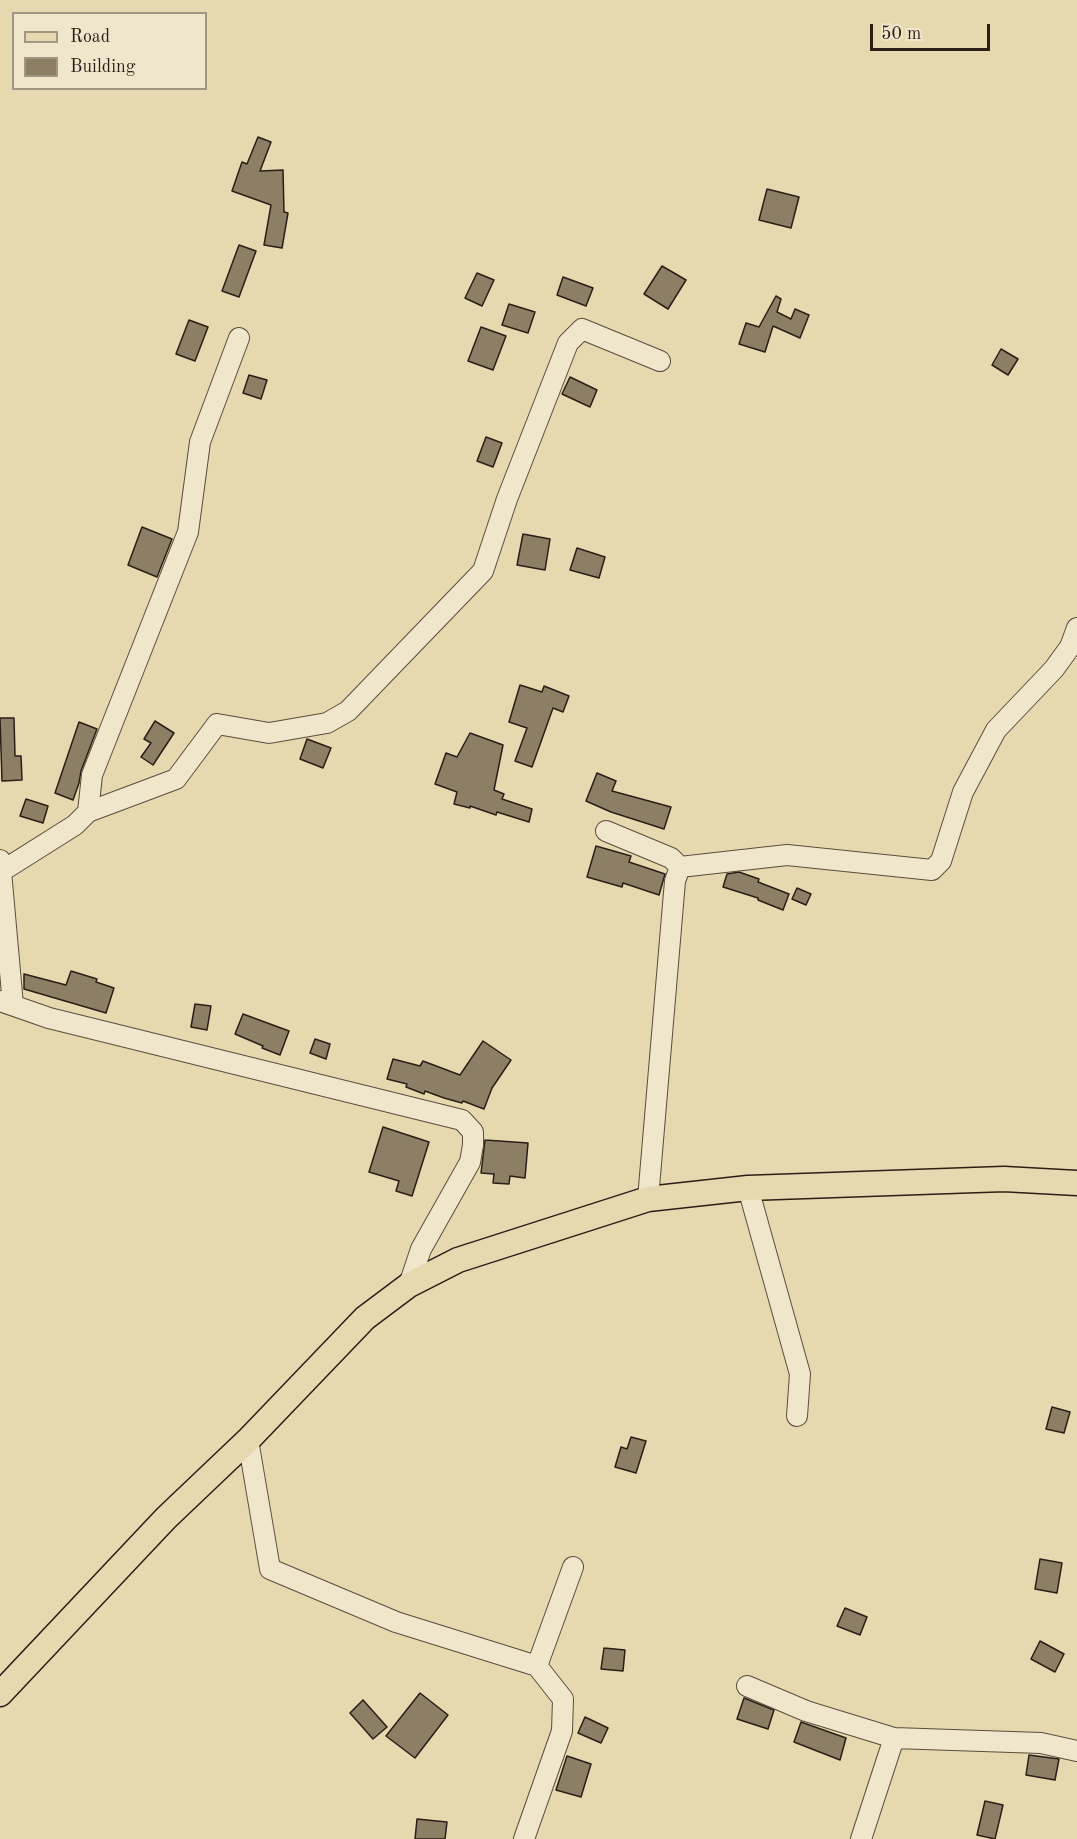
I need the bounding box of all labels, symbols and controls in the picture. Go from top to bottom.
legend [12,12,207,90]
scale bar [873,12,993,50]
text: 50 m [881,25,921,43]
text: Road [70,28,110,46]
text: Building [70,58,135,76]

